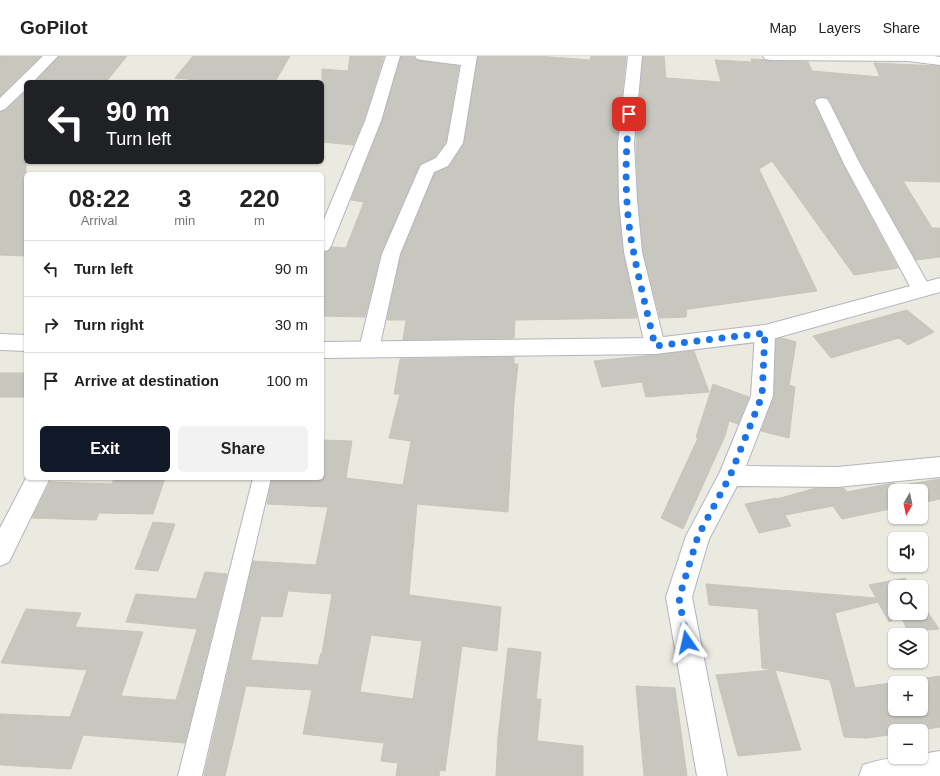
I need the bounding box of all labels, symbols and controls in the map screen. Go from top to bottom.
text: GoPilot [20,17,88,38]
text: Map [769,20,797,36]
text: Layers [819,20,861,36]
text: Share [883,20,920,36]
icon: left [40,96,92,148]
text: 90 m [106,96,170,127]
pin [612,97,646,131]
icon: arrive [618,103,640,125]
text: Turn left [106,129,171,149]
text: 08:22 [68,185,130,212]
text: 3 [178,185,191,212]
text: 220 [240,185,280,212]
text: Arrival [81,213,118,228]
text: min [174,213,195,228]
text: m [254,213,265,228]
icon: left [40,258,62,280]
text: Turn left [74,260,133,277]
text: 90 m [275,260,308,277]
icon: right [40,314,62,336]
text: Turn right [74,316,144,333]
text: 30 m [275,316,308,333]
icon: arrive [40,370,62,392]
text: Arrive at destination [74,372,219,389]
text: 100 m [266,372,308,389]
button: Exit [40,426,170,472]
button: Share [178,426,308,472]
north arrow [888,484,928,524]
map controls [888,484,928,764]
button: sound [888,532,928,572]
button: search [888,580,928,620]
position arrow [666,621,708,663]
button: layers [888,628,928,668]
button: + [888,676,928,716]
button: − [888,724,928,764]

